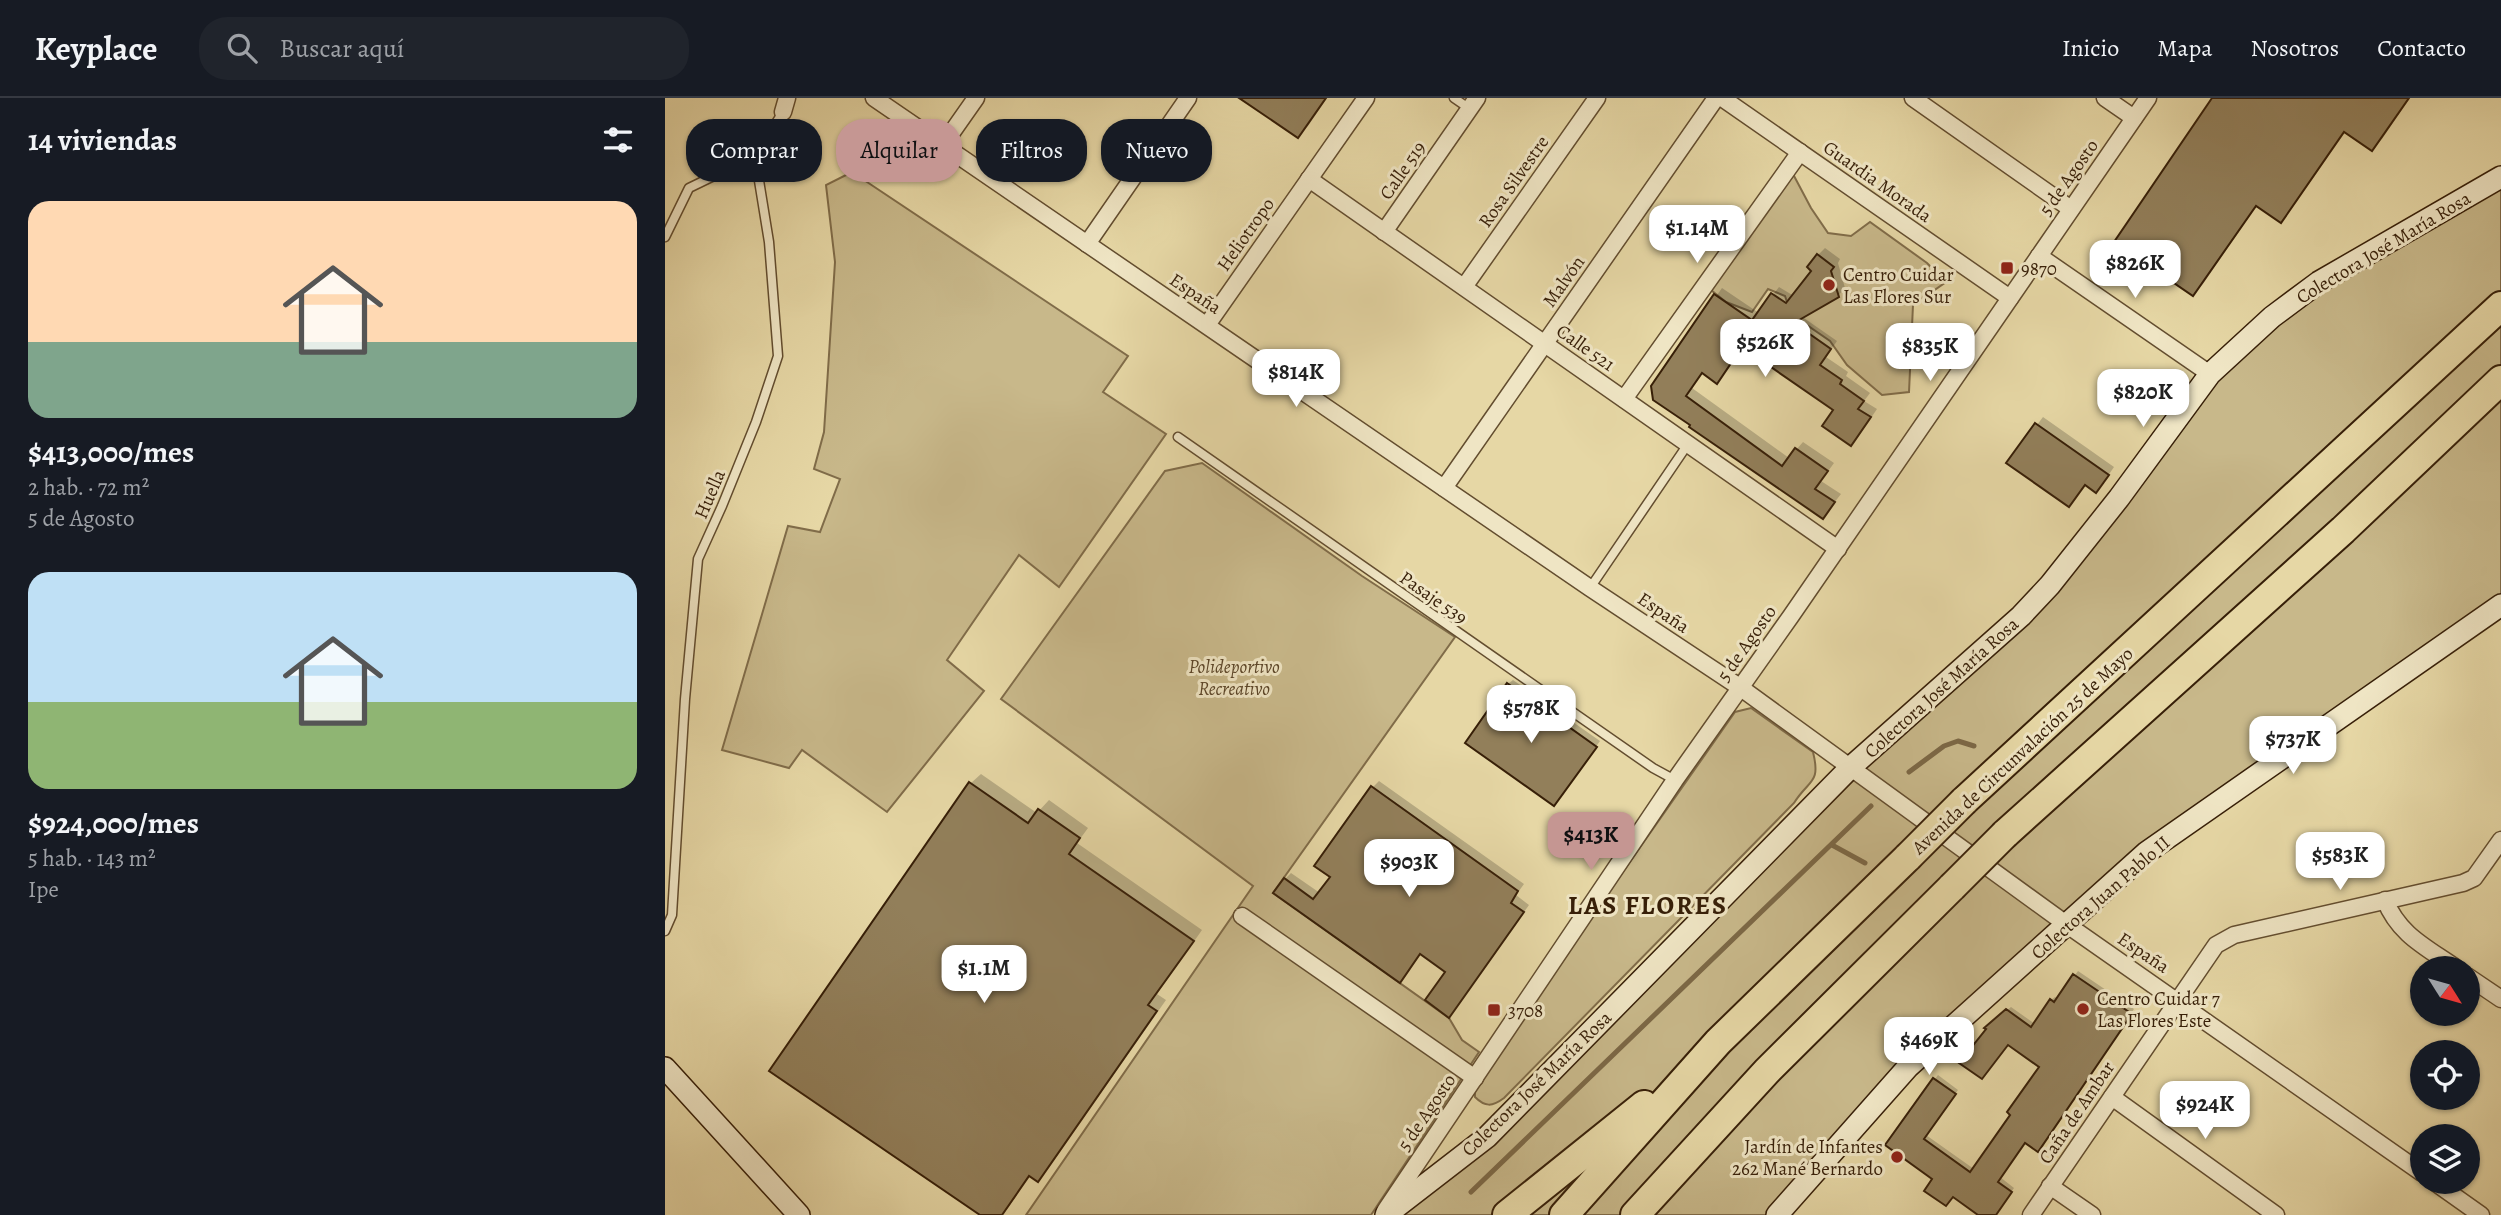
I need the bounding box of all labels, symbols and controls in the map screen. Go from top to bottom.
search box [199,17,689,80]
text: Keyplace [35,26,157,71]
icon: search [223,29,261,67]
text: Buscar aquí [279,31,404,66]
text: Inicio [2062,32,2119,64]
text: Mapa [2157,32,2212,64]
text: Nosotros [2250,32,2339,64]
text: Contacto [2377,32,2466,64]
chip: Comprar [686,119,822,182]
chip: Alquilar [836,119,962,182]
chip: Filtros [976,119,1087,182]
chip: Nuevo [1101,119,1212,182]
text: 14 viviendas [28,120,177,160]
icon: filters [599,121,637,159]
street label: Rosa Silvestre [1473,130,1555,233]
street label: 5 de Agosto [2033,134,2105,221]
street label: Guardia Morada [1818,135,1937,229]
street label: Calle 519 [1373,136,1432,205]
street label: Colectora José María Rosa [2291,185,2476,310]
street label: Heliotropo [1211,193,1281,277]
pin: $1.14M [1640,206,1754,265]
text: $1.14M [1665,212,1729,243]
pin: $826K [2086,240,2184,300]
icon: home [270,247,396,373]
text: $826K [2106,247,2164,278]
street label: Malvón [1537,251,1591,313]
place label: 9870 [2021,256,2057,282]
marker: 9870 [1999,260,2015,276]
place label: Centro Cuidar Las Flores Sur [1843,262,1954,310]
street label: España [1164,267,1227,321]
marker: Centro Cuidar Las Flores Sur [1821,277,1837,293]
street label: Calle 521 [1551,318,1620,378]
pin: $526K [1716,320,1814,379]
pin: $835K [1881,324,1979,383]
text: $526K [1736,326,1794,357]
text: $835K [1902,330,1958,361]
pin: $814K [1247,350,1345,409]
text: $814K [1268,356,1324,387]
pin: $820K [2094,370,2192,429]
text: $820K [2113,376,2173,407]
text: $413,000/mes [28,432,194,472]
street label: Huella [688,466,732,523]
text: 2 hab. · 72 m² [28,472,149,503]
text: 5 de Agosto [28,503,134,534]
street label: Pasaje 539 [1394,565,1472,631]
street label: España [1632,586,1695,640]
street label: 5 de Agosto [1711,600,1783,687]
street label: Colectora José María Rosa [1859,611,2025,764]
icon: home [270,618,396,744]
street label: Avenida de Circunvalación 25 de Mayo [1906,641,2139,861]
park label: Polideportivo Recreativo [1188,654,1280,702]
pin: $578K [1482,686,1580,745]
text: $578K [1503,692,1559,723]
pin: $737K [2244,716,2342,776]
text: $737K [2265,723,2321,754]
text: $924,000/mes [28,803,199,843]
pin: $413K [1542,812,1640,872]
text: $413K [1564,819,1618,850]
street label: Colectora Juan Pablo II [2025,830,2176,966]
pin: $583K [2291,832,2389,892]
text: $583K [2312,839,2368,870]
pin: $903K [1360,840,1458,899]
text: 5 hab. · 143 m² [28,843,156,874]
text: $903K [1380,846,1438,877]
text: Ipe [28,874,59,905]
district label: LAS FLORES [1568,888,1728,923]
street label: España [2112,926,2175,980]
pin: $1.1M [935,946,1033,1005]
text: $1.1M [958,952,1010,983]
north arrow [2410,956,2480,1026]
map controls [2410,956,2480,1194]
place label: Centro Cuidar 7 Las Flores Este [2097,986,2220,1034]
place label: 3708 [1508,998,1543,1024]
marker: Centro Cuidar 7 Las Flores Este [2075,1001,2091,1017]
marker: 3708 [1486,1002,1502,1018]
street label: Colectora José María Rosa [1456,1005,1618,1162]
pin: $469K [1880,1018,1978,1077]
text: $469K [1900,1024,1958,1055]
button: locate [2410,1040,2480,1110]
street label: Caña de Ambar [2033,1056,2121,1169]
street label: 5 de Agosto [1391,1069,1462,1156]
pin: $924K [2156,1082,2254,1141]
text: $924K [2176,1088,2234,1119]
button: layers [2410,1124,2480,1194]
place label: Jardín de Infantes 262 Mané Bernardo [1732,1134,1883,1182]
marker: Jardín de Infantes 262 Mané Bernardo [1889,1149,1905,1165]

